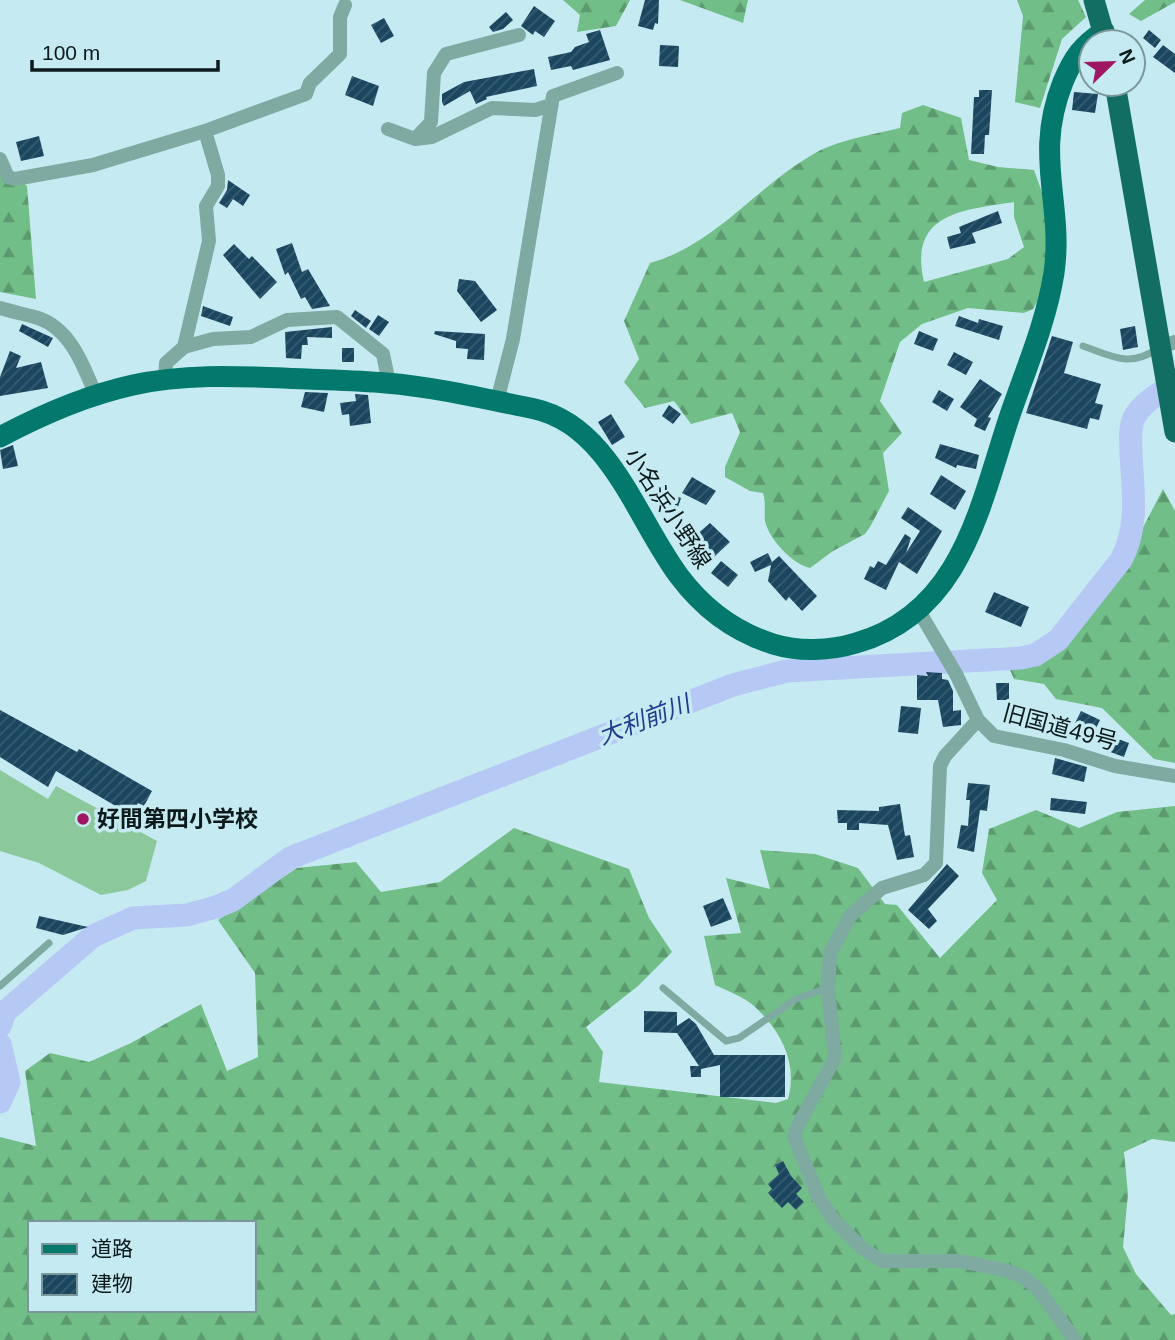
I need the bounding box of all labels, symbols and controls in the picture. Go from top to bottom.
scale bar [32,28,217,72]
north arrow [1077,28,1147,98]
text: 100 m [42,41,100,64]
text: N [1115,46,1140,67]
street label: 小名浜小野線 [620,443,716,573]
water label: 大利前川 [594,689,696,749]
street label: 旧国道49号 [1000,699,1120,755]
place label: 好間第四小学校 [97,806,258,832]
marker: 好間第四小学校 [75,811,91,827]
legend [28,1221,256,1312]
text: 道路 [91,1237,133,1260]
text: 建物 [91,1272,133,1295]

